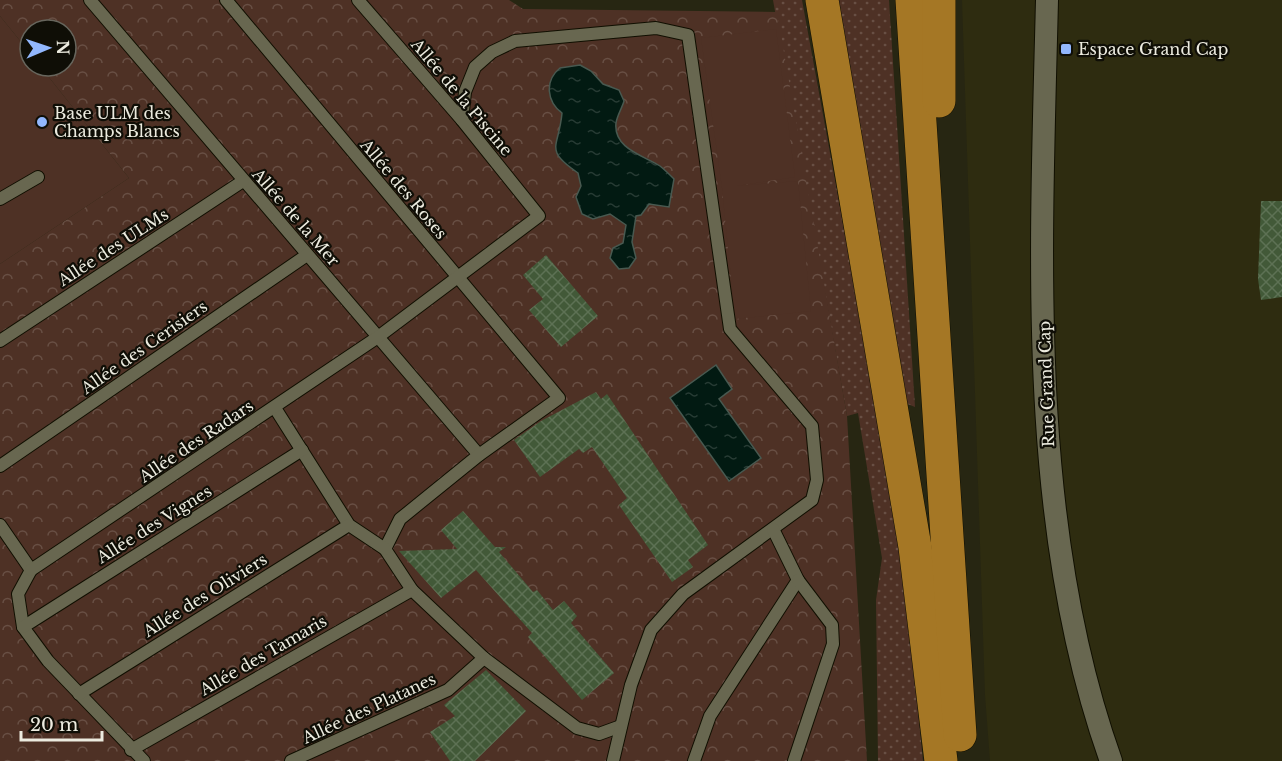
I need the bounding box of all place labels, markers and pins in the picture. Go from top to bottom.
place label: Espace Grand Cap [1078,39,1228,59]
marker: Espace Grand Cap [1059,42,1073,56]
place label: Base ULM des Champs Blancs [54,103,180,141]
marker: Base ULM des Champs Blancs [35,115,49,129]

